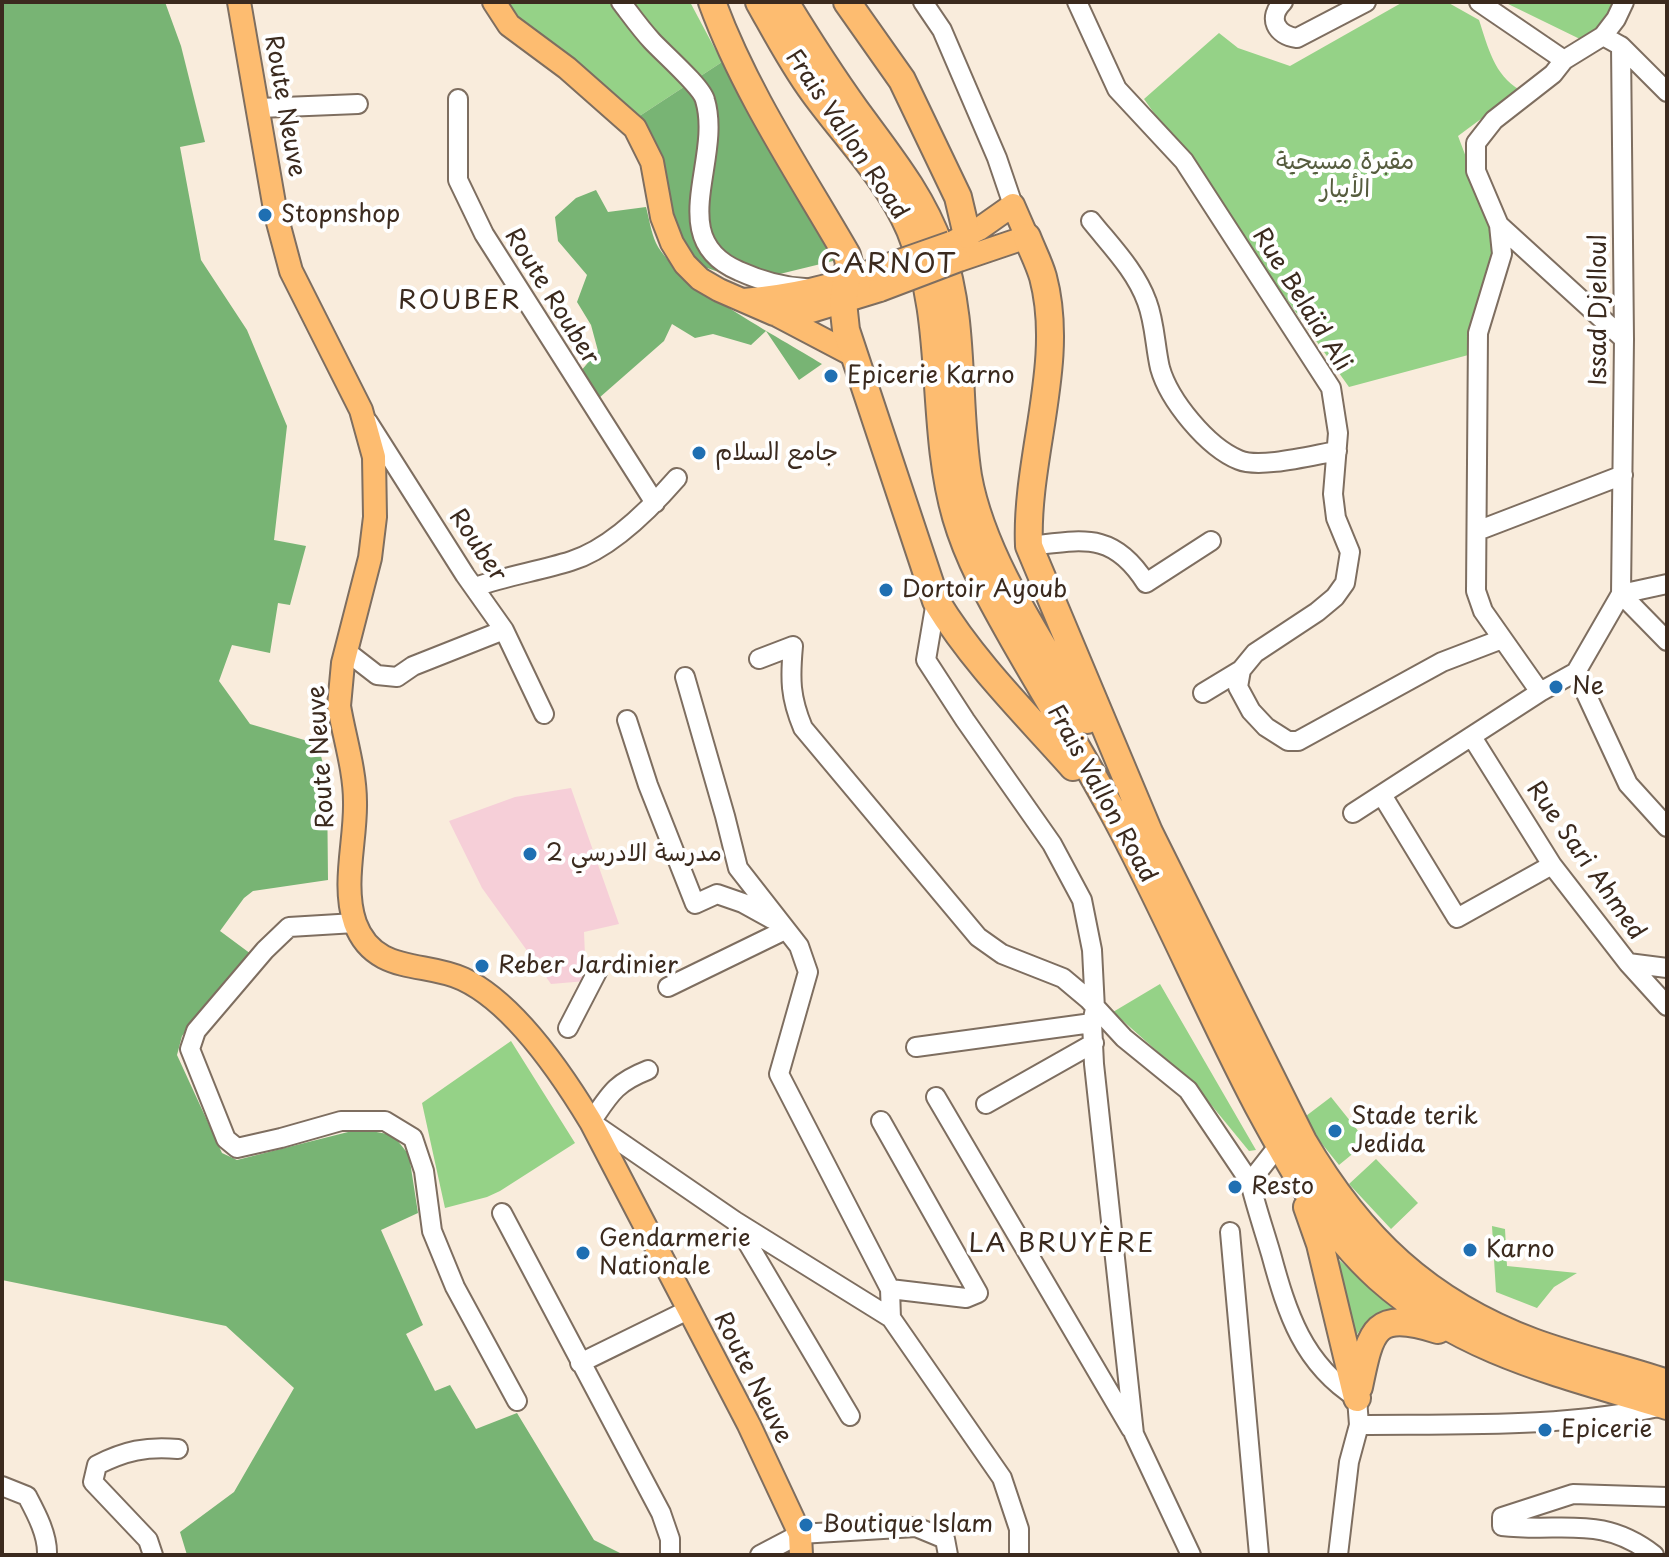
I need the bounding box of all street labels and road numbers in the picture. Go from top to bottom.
street label: Route Neuve [257,33,311,179]
street label: Frais Vallon Road [778,45,914,225]
street label: Route Rouber [498,223,604,371]
street label: Rue Belaïd Ali [1245,223,1357,377]
street label: Issad Djelloul [1585,234,1613,386]
street label: Rouber [442,504,512,588]
street label: Route Neuve [303,684,341,830]
street label: Frais Vallon Road [1040,700,1162,888]
street label: Rue Sari Ahmed [1520,776,1650,946]
street label: Route Neuve [707,1307,797,1449]

